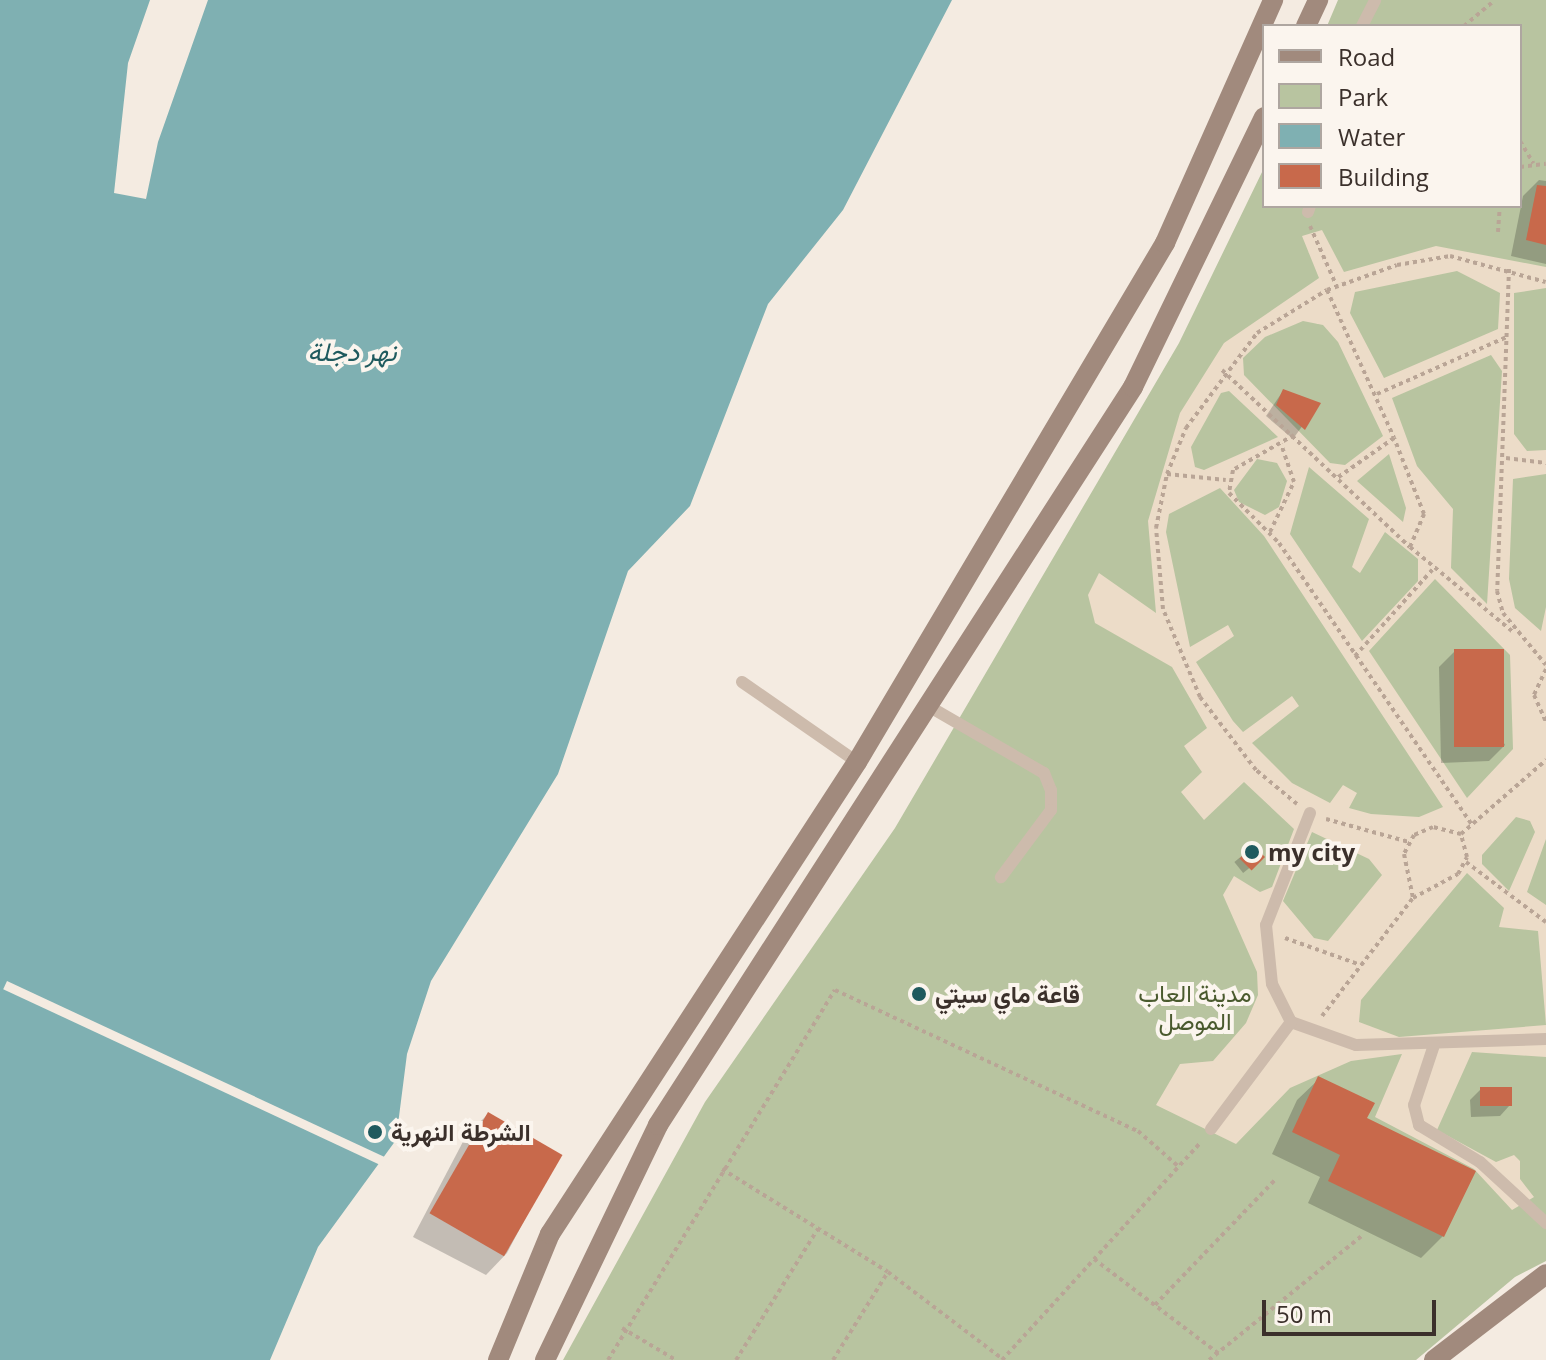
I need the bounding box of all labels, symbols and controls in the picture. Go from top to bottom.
legend [1262,24,1522,208]
text: Road [1338,40,1395,73]
text: Park [1338,80,1388,113]
text: Water [1338,120,1405,153]
text: Building [1338,160,1429,193]
water label: نهر دجلة [308,336,396,368]
place label: my city [1268,838,1355,866]
marker: my city [1243,843,1261,861]
park label: مدينة العاب الموصل [1138,979,1252,1035]
place label: قاعة ماي سيتي [935,980,1080,1008]
marker: قاعة ماي سيتي [910,985,928,1003]
place label: الشرطة النهرية [391,1118,531,1146]
marker: الشرطة النهرية [366,1123,384,1141]
scale bar [1266,1284,1440,1334]
text: 50 m [1276,1297,1332,1330]

